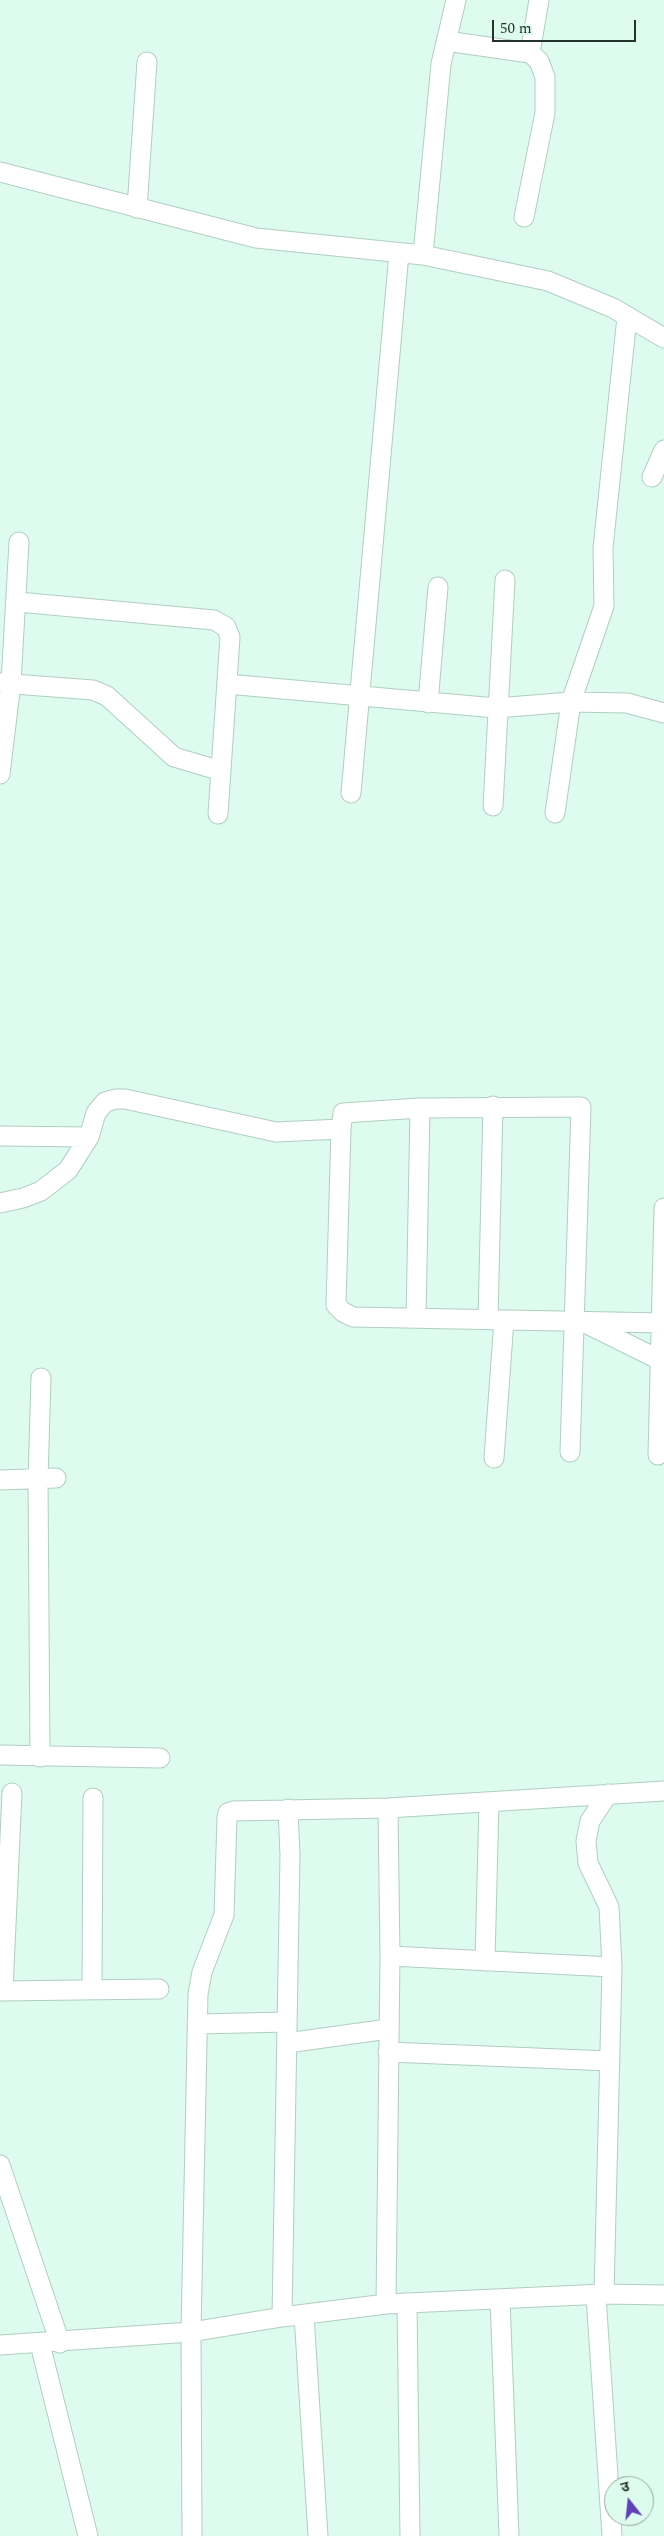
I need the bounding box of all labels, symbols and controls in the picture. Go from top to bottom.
scale bar [494,10,638,42]
text: 50 m [500,17,532,40]
north arrow [604,2476,654,2526]
text: उ [618,2476,632,2498]

